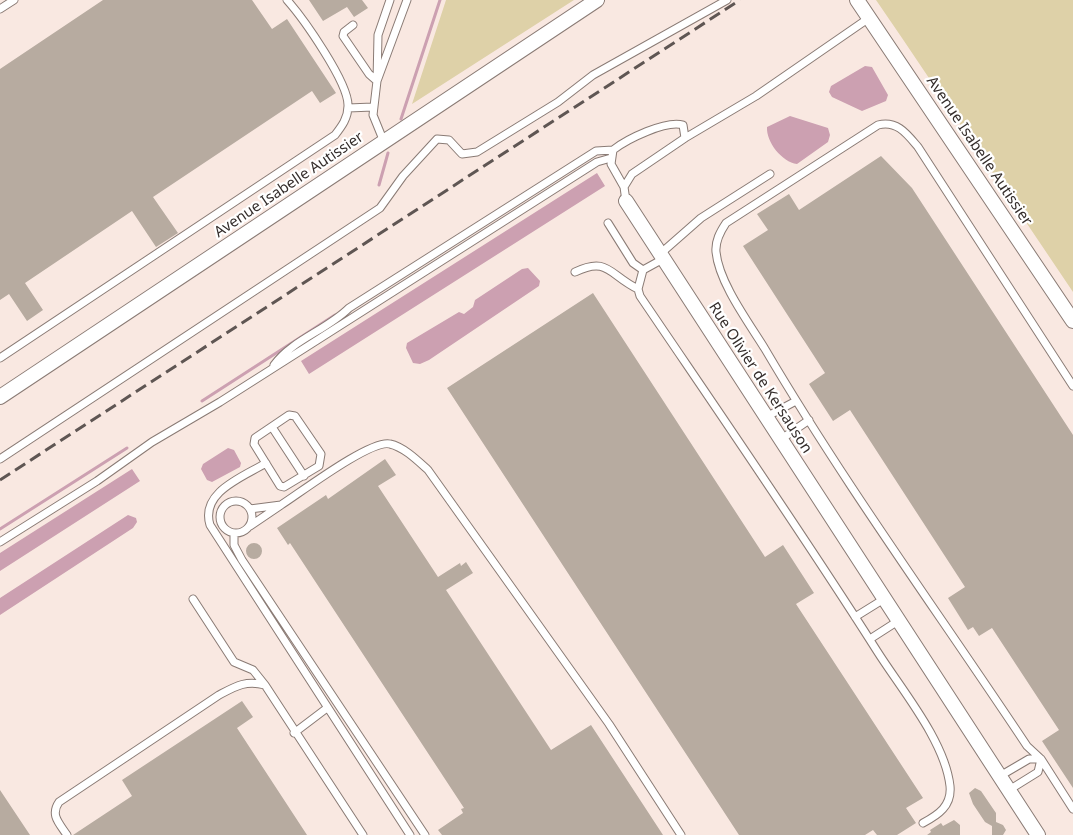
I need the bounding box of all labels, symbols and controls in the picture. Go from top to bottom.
street label: Avenue Isabelle Autissier [922,73,1036,229]
street label: Avenue Isabelle Autissier [211,128,367,242]
street label: Rue Olivier de Kersauson [704,299,816,457]

